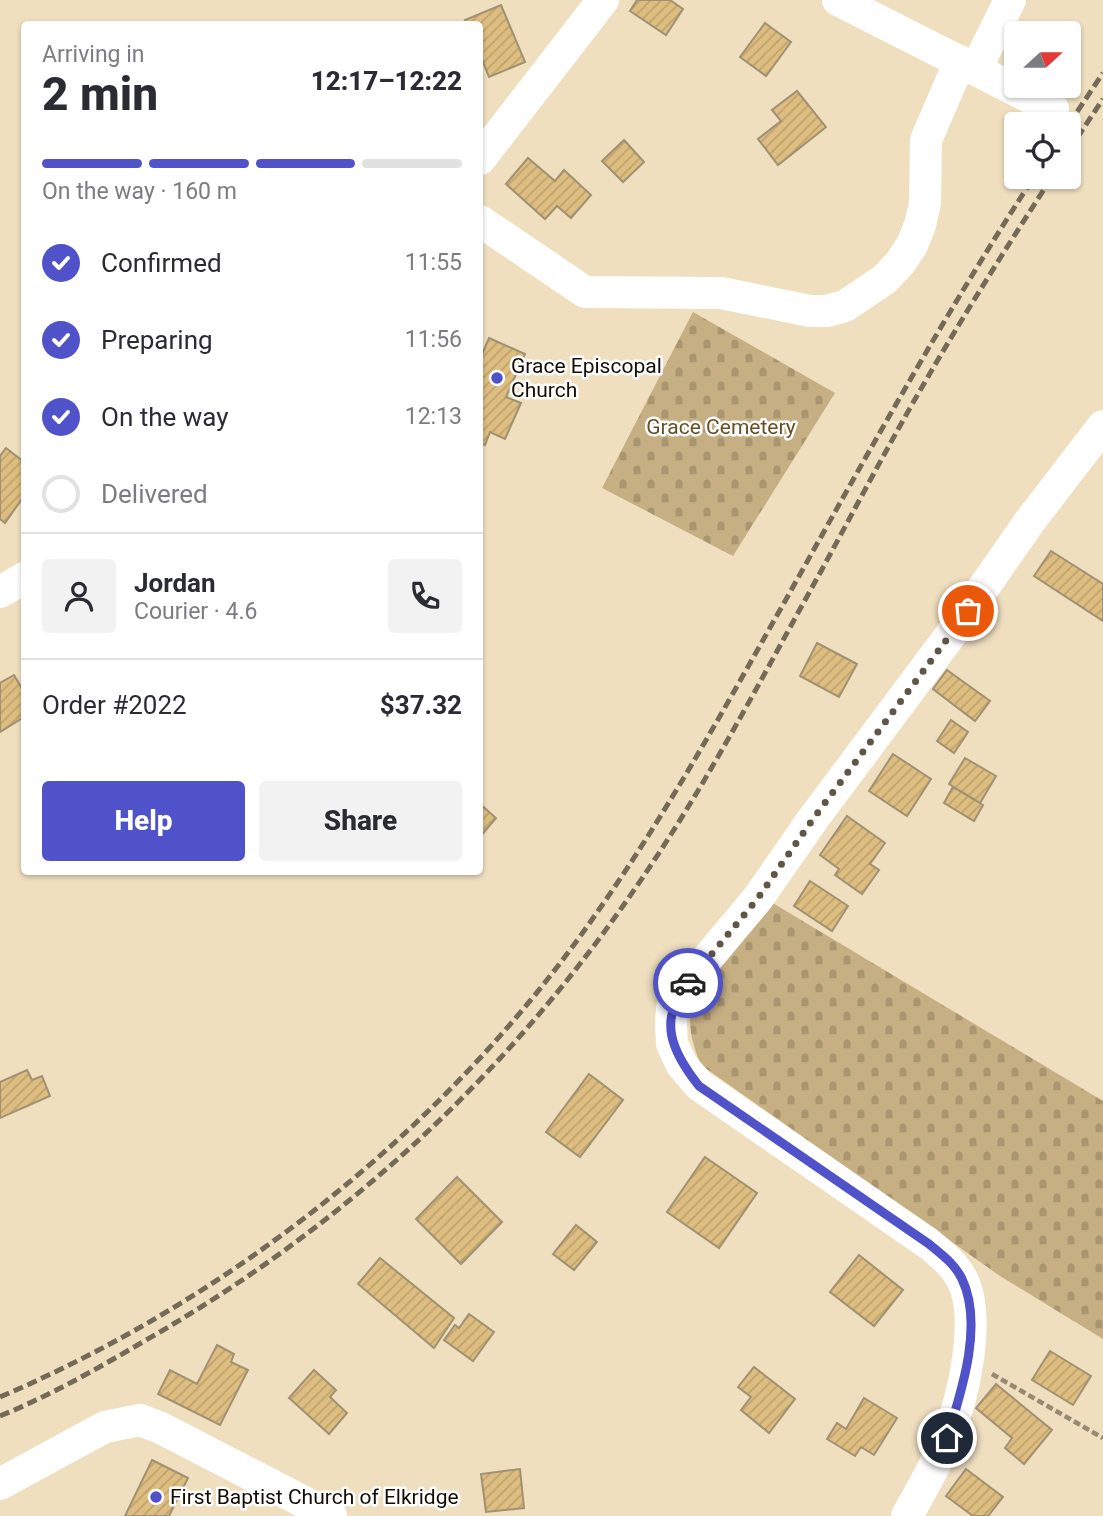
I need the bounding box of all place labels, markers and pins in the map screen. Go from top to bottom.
place label: Grace Episcopal Church [511,354,662,402]
marker: Grace Episcopal Church [489,370,505,386]
pin [938,581,998,641]
pin [917,1408,977,1468]
place label: First Baptist Church of Elkridge [170,1485,459,1509]
marker: First Baptist Church of Elkridge [148,1489,164,1505]

